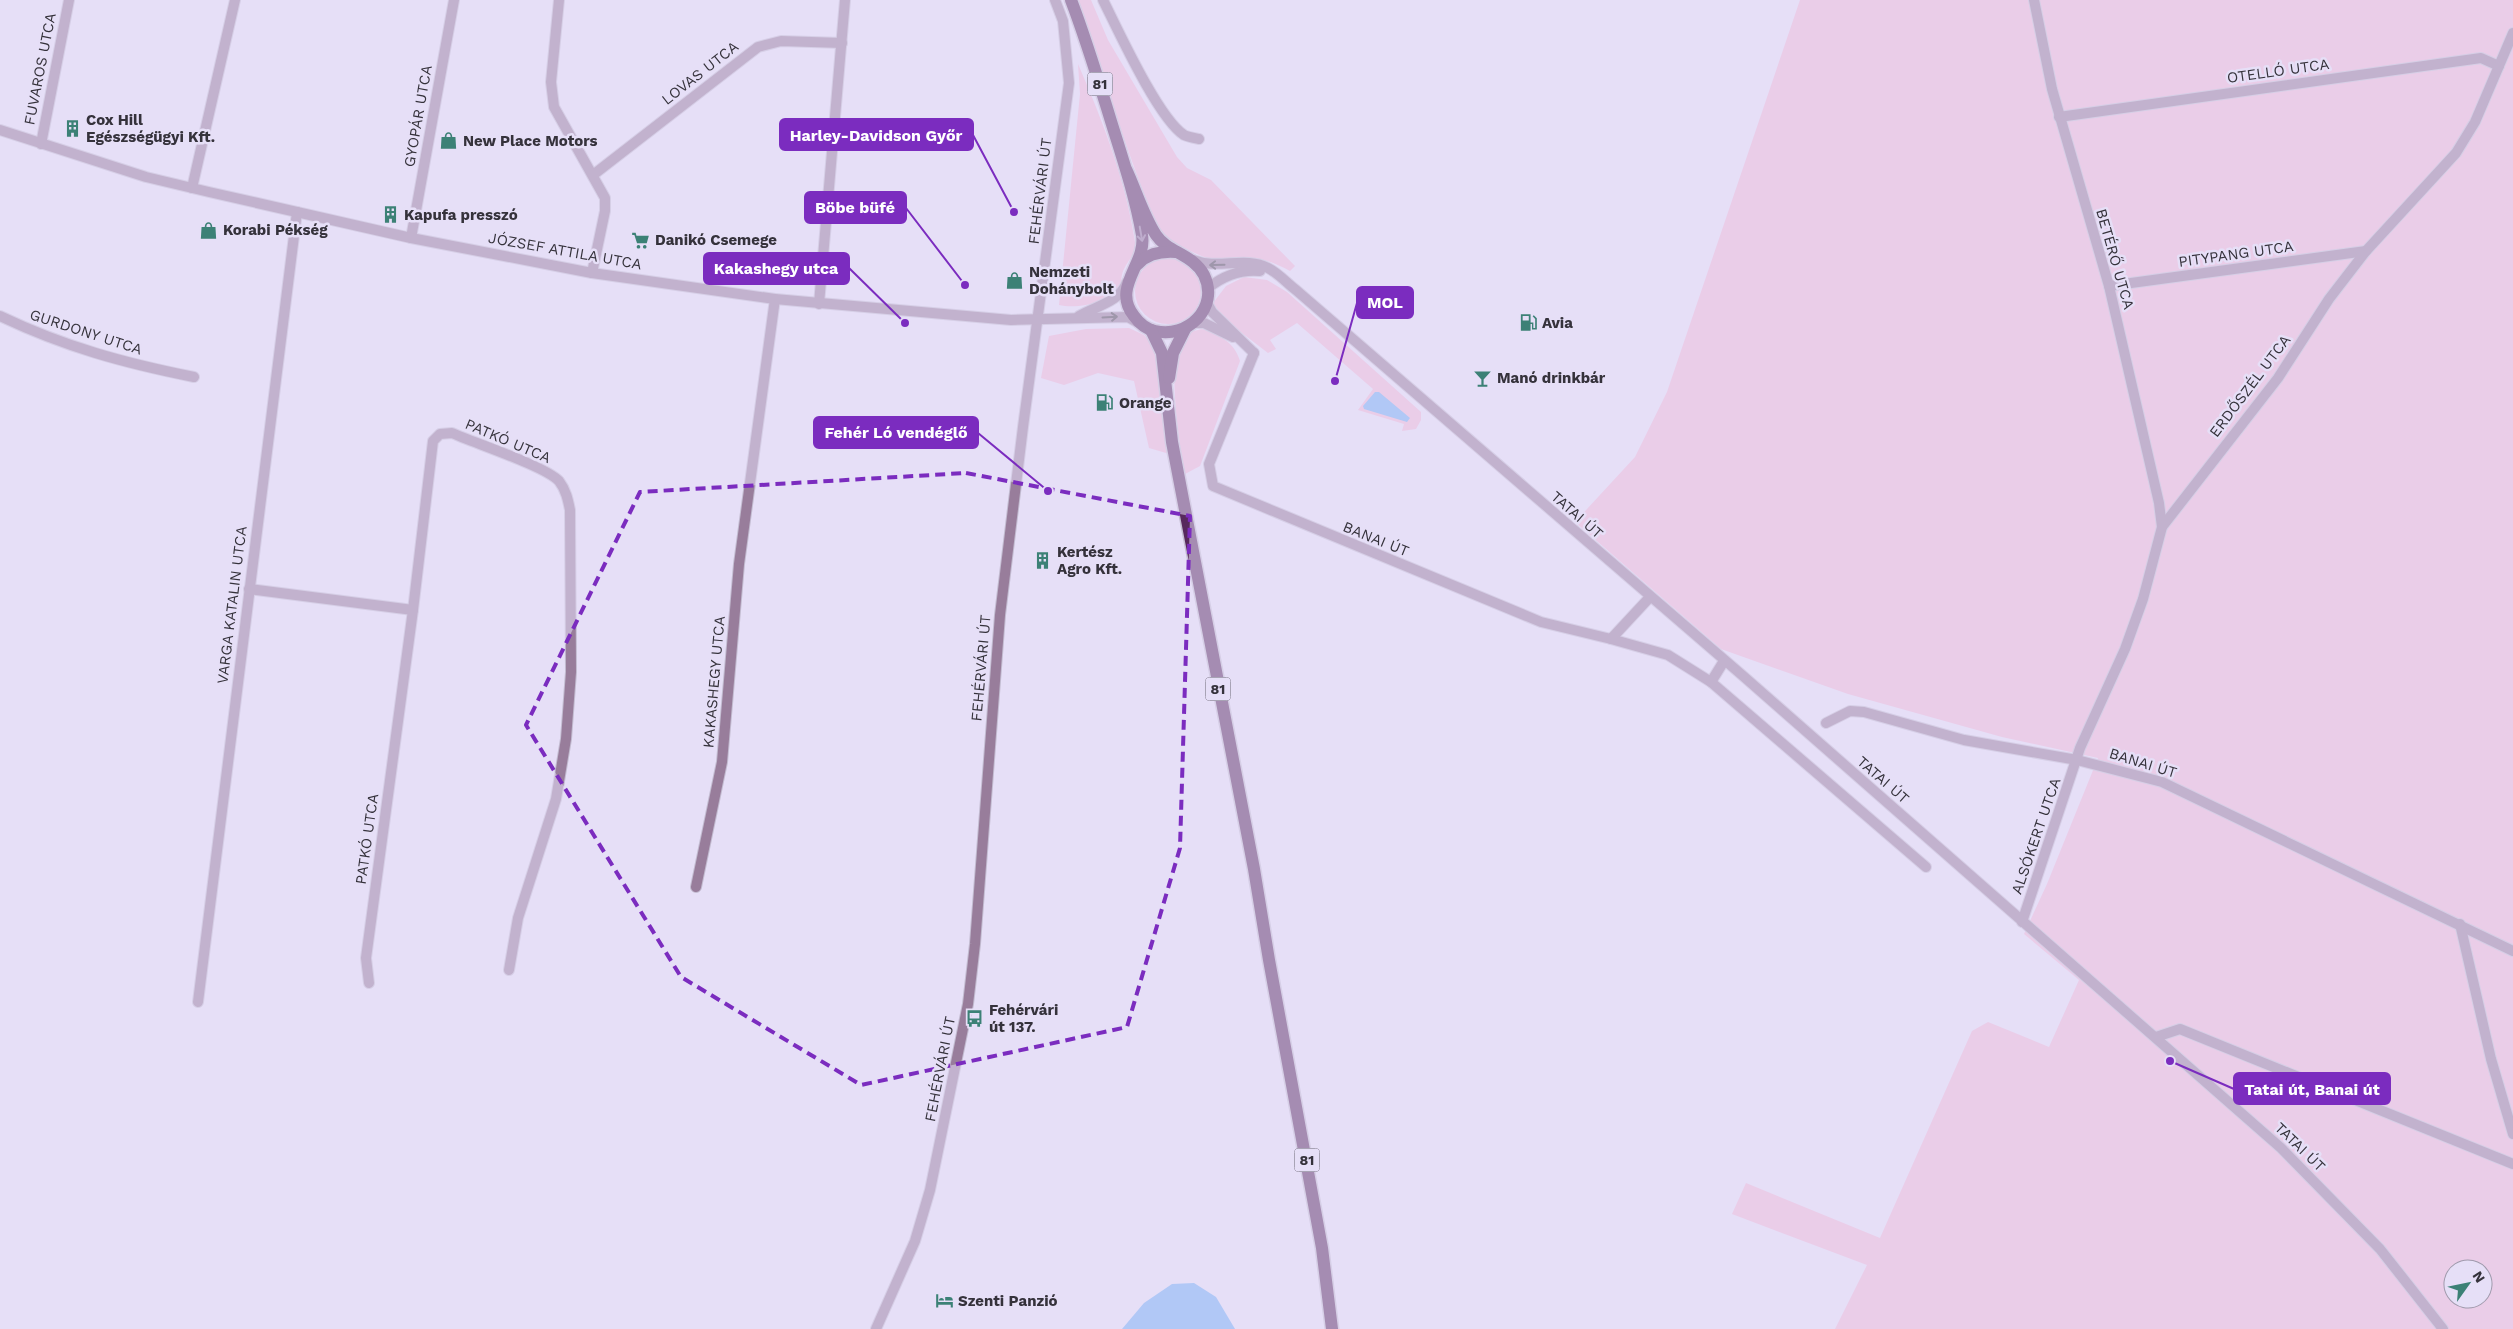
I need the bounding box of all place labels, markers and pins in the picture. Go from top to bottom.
place label: Cox Hill Egészségügyi Kft. [86,111,215,146]
building icon: Cox Hill Egészségügyi Kft. [62,119,82,139]
callout: Harley-Davidson Győr [780,119,973,150]
shop icon: New Place Motors [439,131,459,151]
place label: New Place Motors [463,132,598,150]
callout: Böbe büfé [805,192,906,223]
building icon: Kapufa presszó [380,205,400,225]
place label: Kapufa presszó [404,206,518,224]
shop icon: Korabi Pékség [199,220,219,240]
place label: Korabi Pékség [223,221,328,239]
supermarket icon: Danikó Csemege [631,230,651,250]
place label: Danikó Csemege [655,231,777,249]
callout: Kakashegy utca [704,253,849,284]
place label: Nemzeti Dohánybolt [1029,263,1114,298]
shop icon: Nemzeti Dohánybolt [1005,271,1025,291]
callout: MOL [1357,287,1413,318]
fuel station icon: Avia [1518,313,1538,333]
place label: Avia [1542,314,1573,332]
bar icon: Manó drinkbár [1473,368,1493,388]
place label: Manó drinkbár [1497,369,1606,387]
fuel station icon: Orange [1095,393,1115,413]
place label: Orange [1119,394,1172,412]
callout: Fehér Ló vendéglő [814,417,978,448]
place label: Kertész Agro Kft. [1057,543,1122,578]
building icon: Kertész Agro Kft. [1033,551,1053,571]
place label: Fehérvári út 137. [989,1001,1058,1036]
bus stop icon: Fehérvári út 137. [965,1009,985,1029]
callout: Tatai út, Banai út [2234,1073,2390,1104]
hotel icon: Szenti Panzió [934,1291,954,1311]
place label: Szenti Panzió [958,1292,1058,1310]

